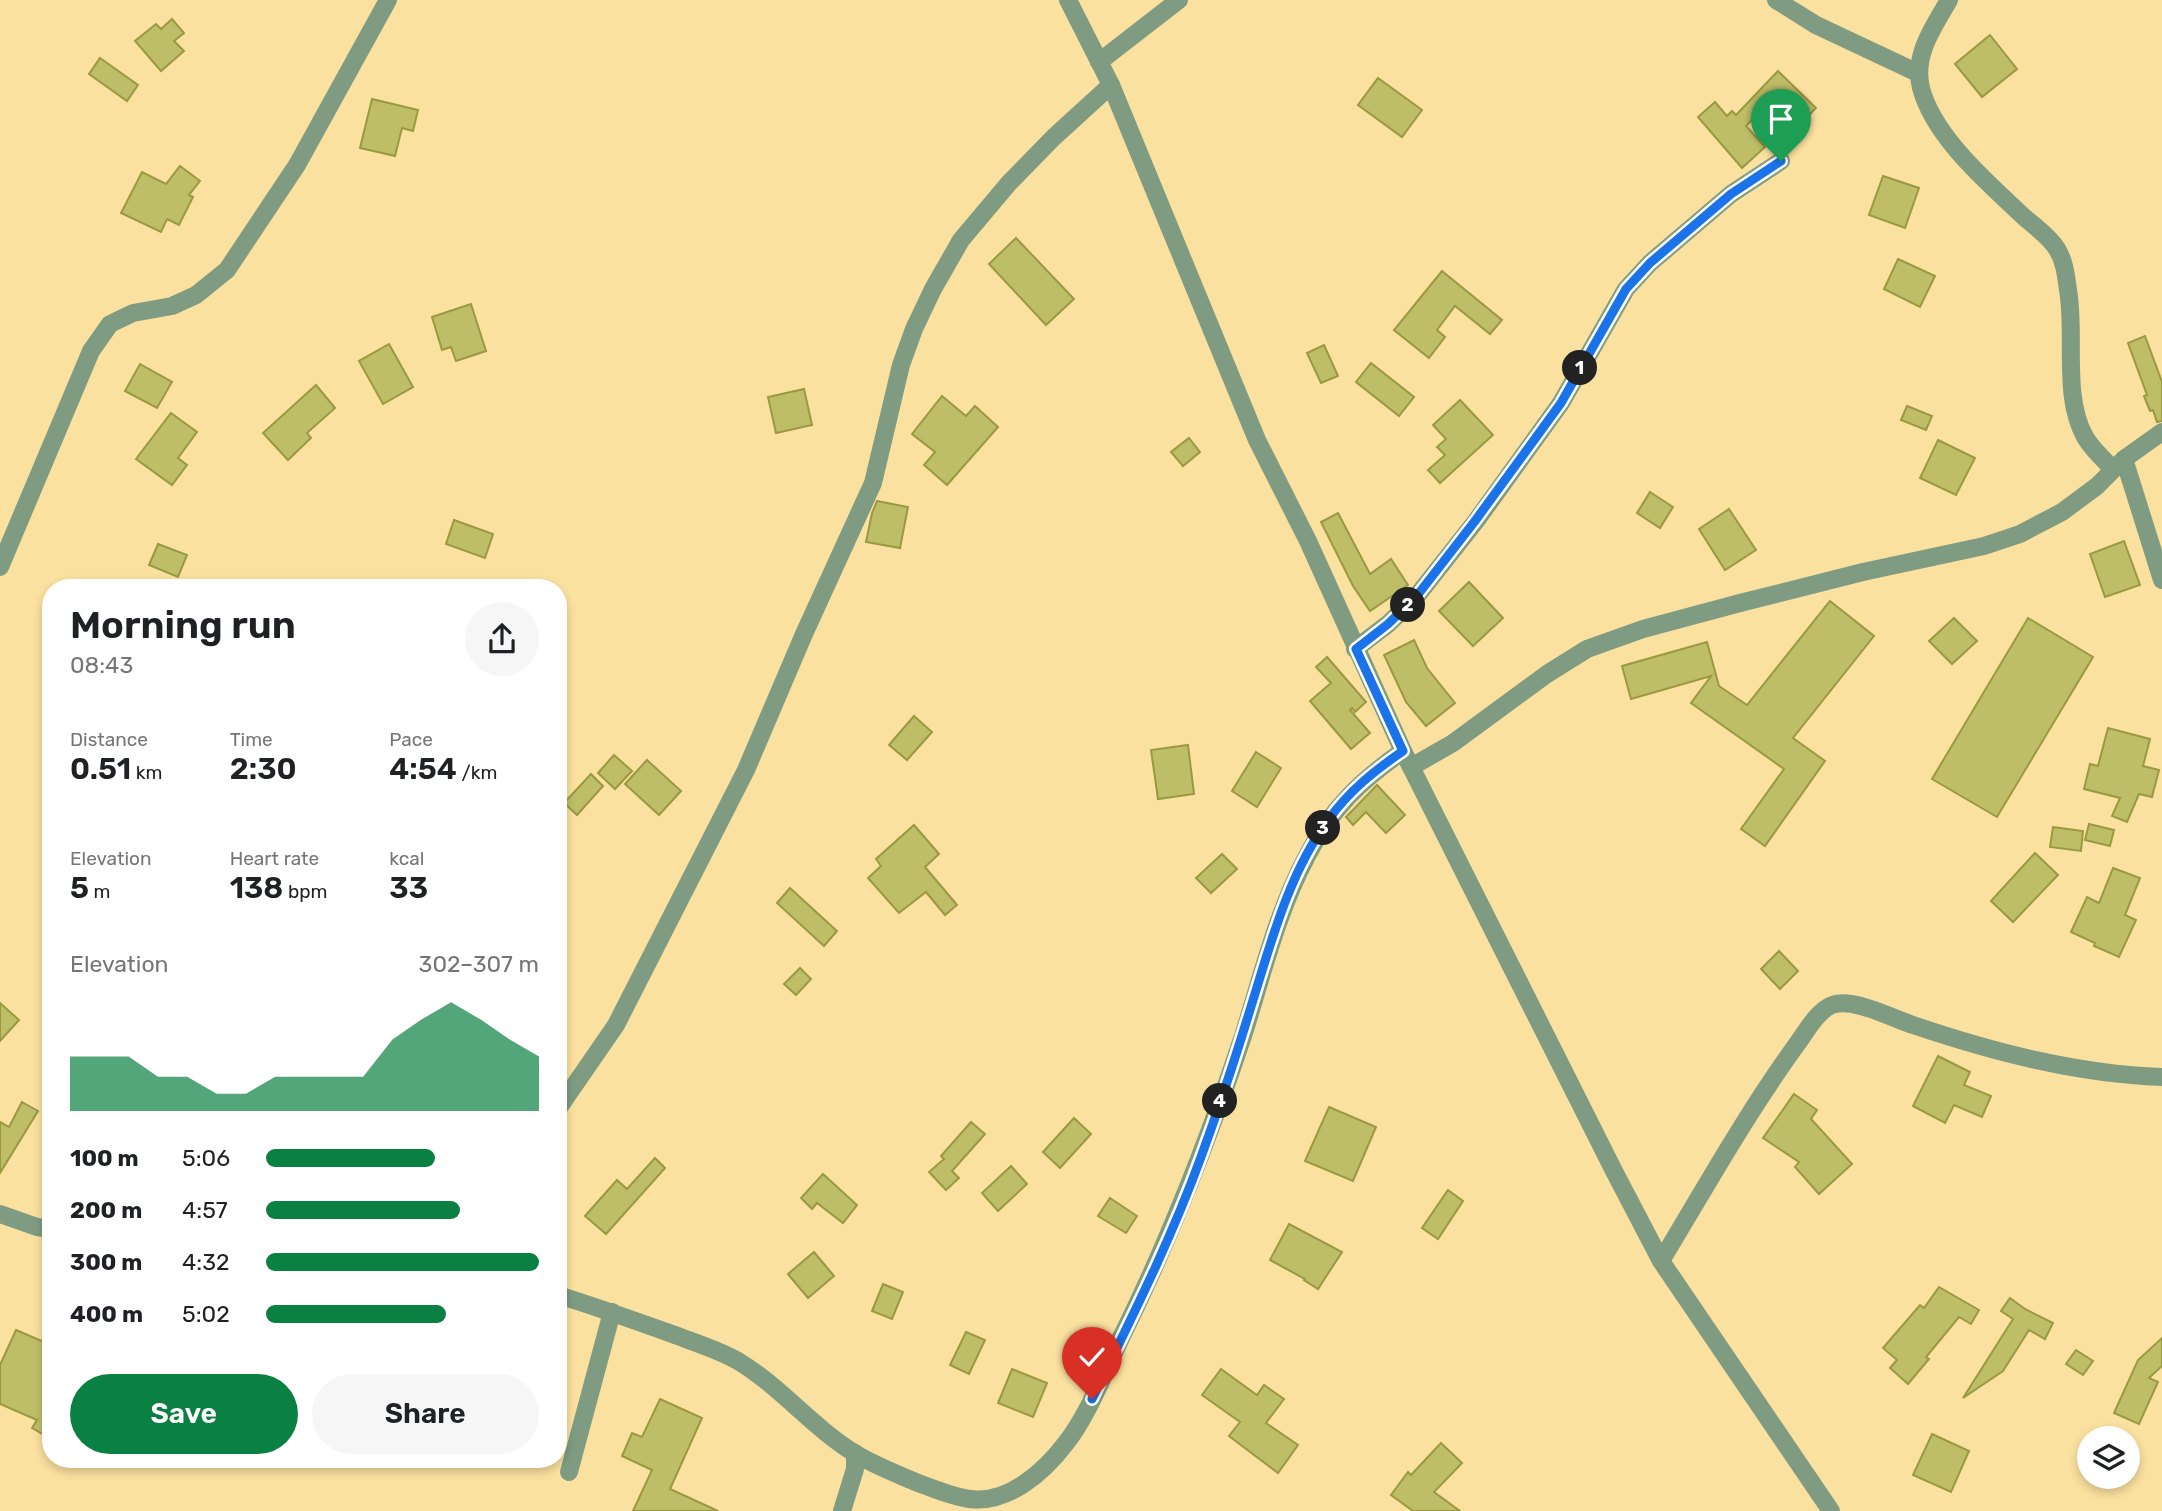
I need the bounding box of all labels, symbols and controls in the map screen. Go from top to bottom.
pin [1751,89,1811,161]
icon: arrive [1762,100,1800,138]
pin: 1 [1562,350,1598,386]
text: 1 [1575,356,1584,379]
pin: 2 [1390,588,1426,622]
text: 2 [1401,593,1414,616]
text: Morning run [70,602,296,648]
button: share [465,602,539,676]
text: 08:43 [70,651,133,679]
text: Distance [70,728,148,751]
text: Time [230,728,273,751]
text: Pace [389,728,433,751]
text: 0.51 [70,751,131,787]
text: 2:30 [230,751,297,787]
text: 4:54 [389,751,457,787]
text: km [131,761,162,784]
text: /km [457,761,497,784]
pin: 3 [1306,810,1340,846]
text: 3 [1316,816,1329,839]
text: Elevation [70,847,151,870]
text: Heart rate [230,847,319,870]
text: kcal [389,847,424,870]
text: 5 [70,870,89,906]
text: 138 [230,870,283,906]
text: 33 [389,870,428,906]
text: m [89,880,111,903]
text: bpm [283,880,328,903]
text: Elevation [70,950,169,978]
text: 302–307 m [419,950,539,978]
pin: 4 [1202,1084,1238,1118]
text: 4 [1213,1089,1226,1112]
text: 100 m [70,1144,139,1172]
text: 5:06 [182,1144,230,1172]
text: 200 m [70,1196,142,1224]
text: 4:57 [182,1196,228,1224]
text: 300 m [70,1248,142,1276]
text: 4:32 [182,1248,230,1276]
text: 400 m [70,1300,143,1328]
text: 5:02 [182,1300,230,1328]
pin [1062,1327,1122,1399]
icon: check [1073,1338,1111,1376]
button: Save [70,1374,298,1454]
button: Share [312,1374,539,1454]
map controls [2077,1426,2140,1489]
button: layers [2077,1426,2140,1489]

